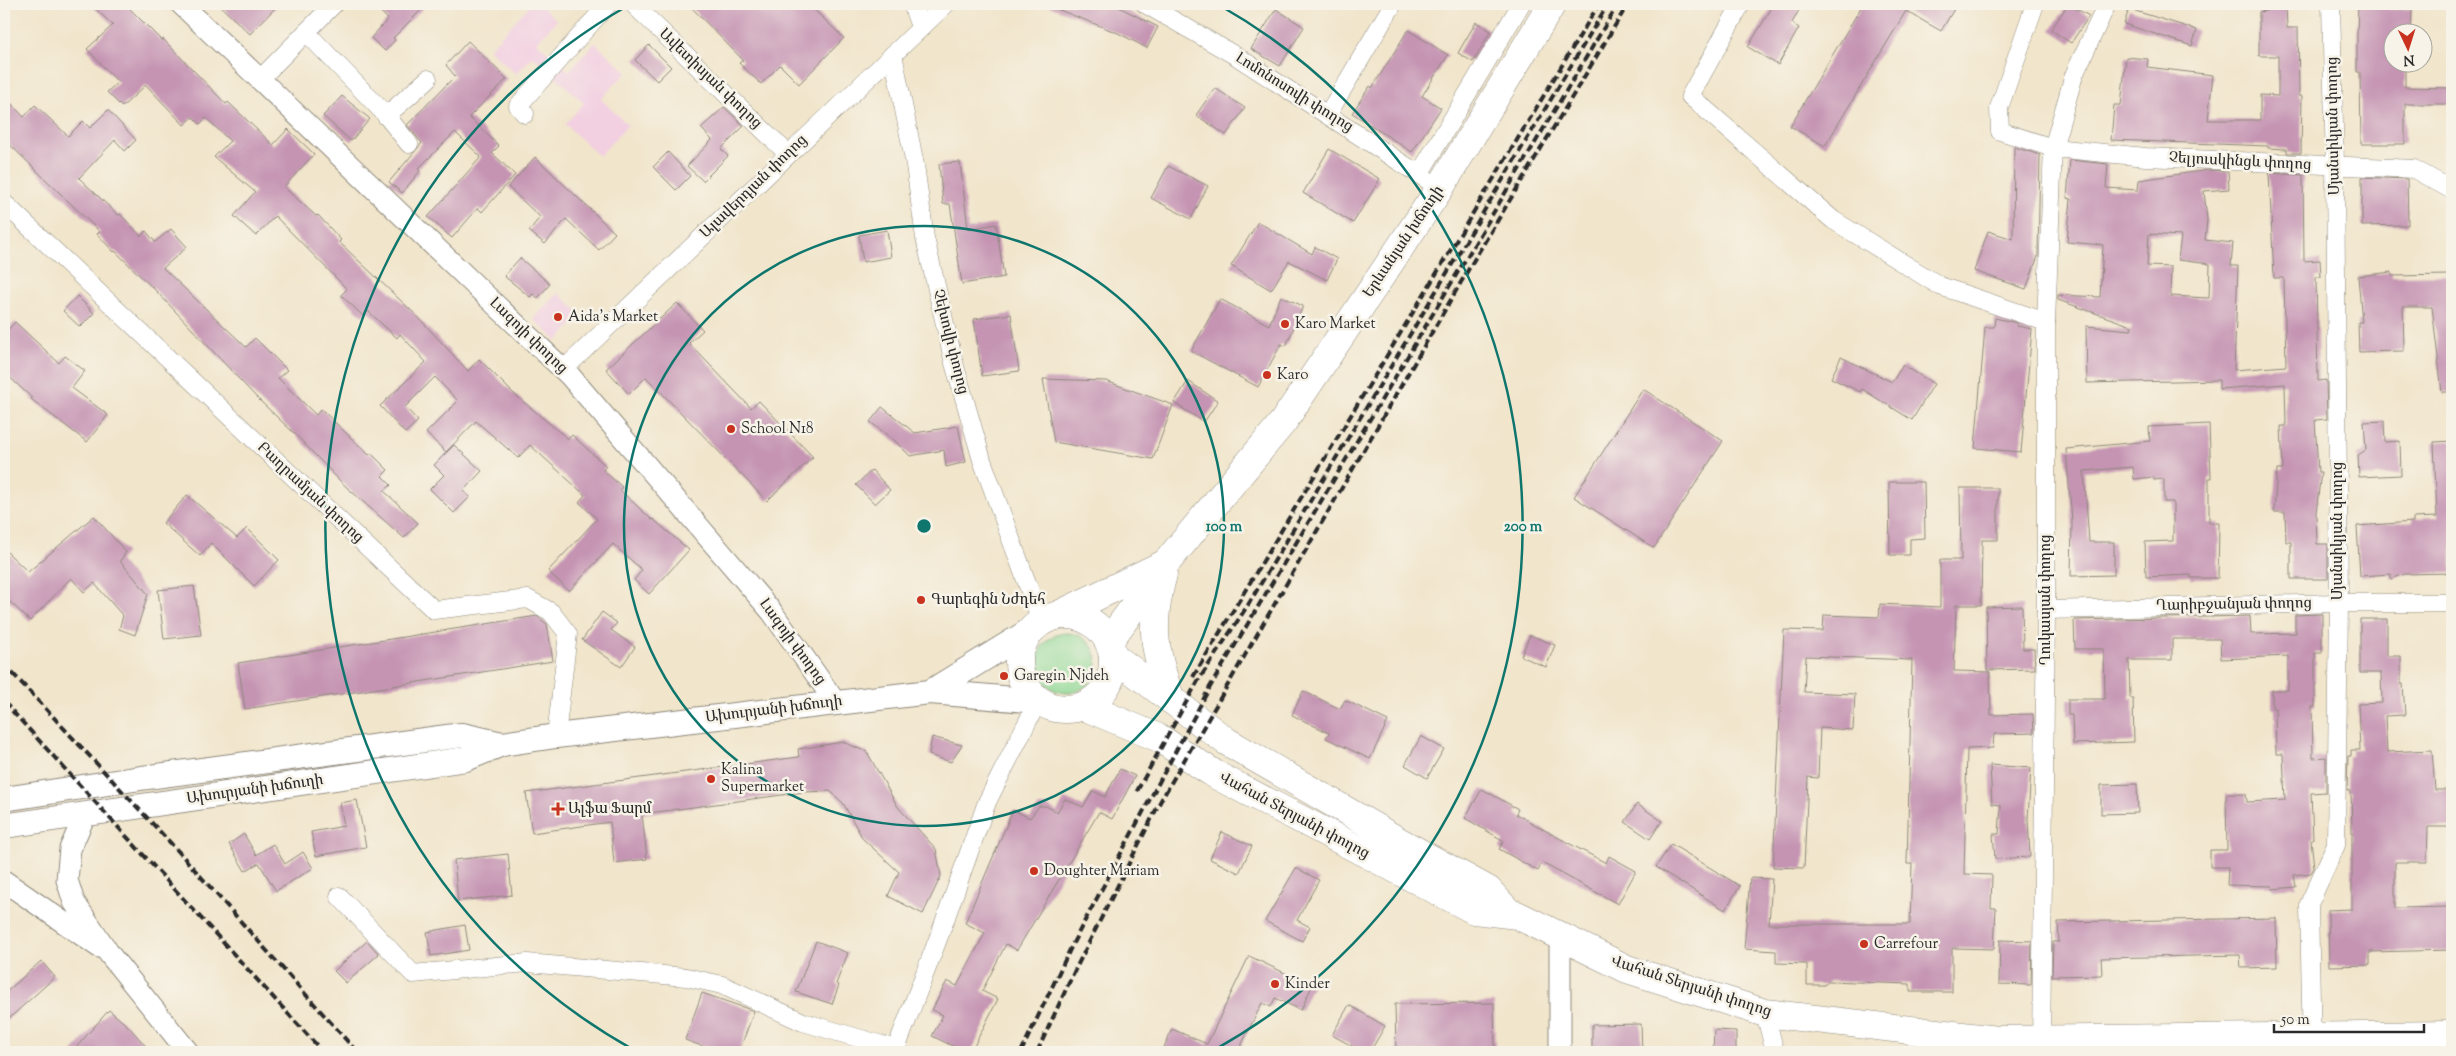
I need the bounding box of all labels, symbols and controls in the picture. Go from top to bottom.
north arrow [2384,22,2434,72]
street label: Ավետիսյան փողոց [654,24,766,134]
street label: Լոմոնոսովի փողոց [1231,48,1357,138]
text: N [2402,49,2415,69]
street label: Մյանսիկյան փողոց [2322,56,2346,196]
street label: Ալավերդյան փողոց [696,130,812,244]
street label: Չելյուսկինցև փողոց [2168,148,2312,176]
street label: Երևանյան խճուղի [1359,181,1450,302]
street label: Չեխովի փողոց [927,287,973,397]
street label: Լազոյի փողոց [484,293,572,379]
place label: Aida's Market [568,307,658,328]
marker: Aida's Market [552,311,564,323]
place label: Karo Market [1295,314,1376,335]
marker: Karo Market [1279,318,1291,330]
place label: Karo [1277,365,1308,386]
marker: Karo [1261,369,1273,381]
place label: School N18 [741,419,814,440]
marker: School N18 [725,423,737,435]
street label: Բաղրամյան փողոց [252,438,368,548]
street label: Մյանսիկյան փողոց [2328,462,2349,600]
centre of rings [915,517,933,535]
text: 100 m [1206,517,1243,538]
text: 200 m [1504,517,1543,538]
street label: Ղուկասյան փողոց [2036,535,2057,665]
place label: Գարեգին Նժդեհ [931,590,1045,611]
street label: Ղարիբջանյան փողոց [2156,593,2312,617]
marker: Գարեգին Նժդեհ [915,594,927,606]
street label: Լազոյի փողոց [754,595,830,689]
place label: Garegin Njdeh [1014,666,1110,687]
marker: Garegin Njdeh [998,670,1010,682]
street label: Ախուրյանի խճուղի [704,691,844,729]
place label: Kalina Supermarket [721,760,804,798]
street label: Վահան Տերյանի փողոց [1215,767,1373,865]
street label: Ախուրյանի խճուղի [185,770,325,810]
marker: Kalina Supermarket [705,773,717,785]
place label: Ալֆա Ֆարմ [568,799,652,820]
marker: Ալֆա Ֆարմ [552,803,564,815]
place label: Doughter Mariam [1044,861,1160,882]
marker: Doughter Mariam [1028,865,1040,877]
place label: Carrefour [1874,934,1939,955]
marker: Carrefour [1858,938,1870,950]
street label: Վահան Տերյանի փողոց [1608,951,1774,1023]
place label: Kinder [1285,974,1330,995]
marker: Kinder [1269,978,1281,990]
scale bar [2274,1001,2424,1033]
text: 50 m [2280,1010,2310,1031]

